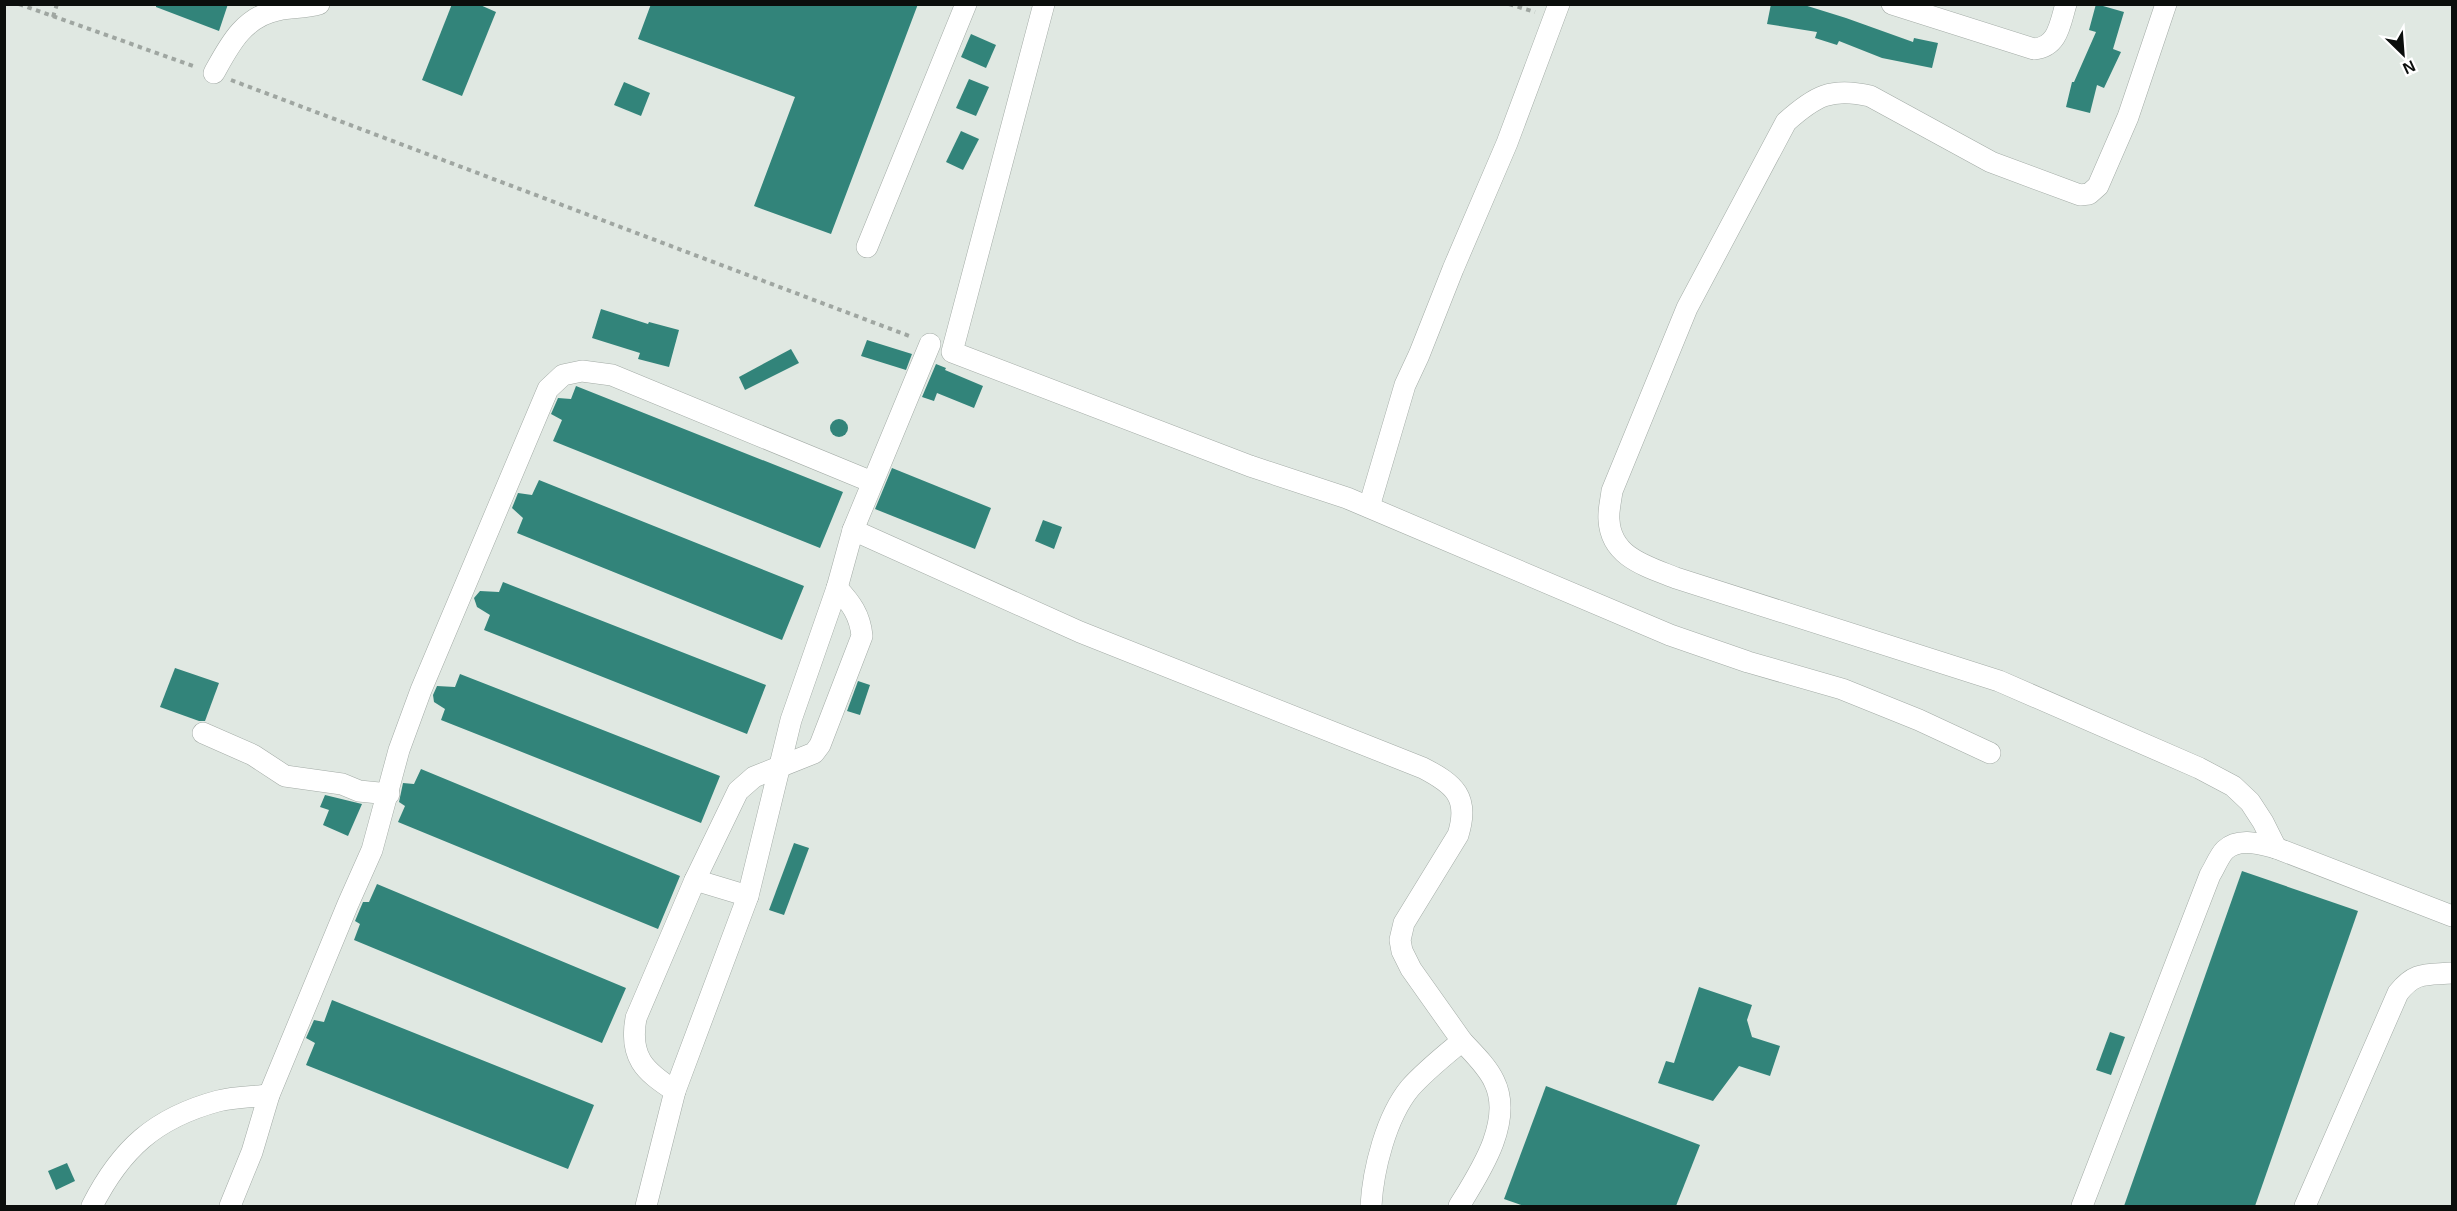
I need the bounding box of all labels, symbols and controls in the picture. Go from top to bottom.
north arrow [2373,24,2433,84]
text: N [2400,57,2418,77]

